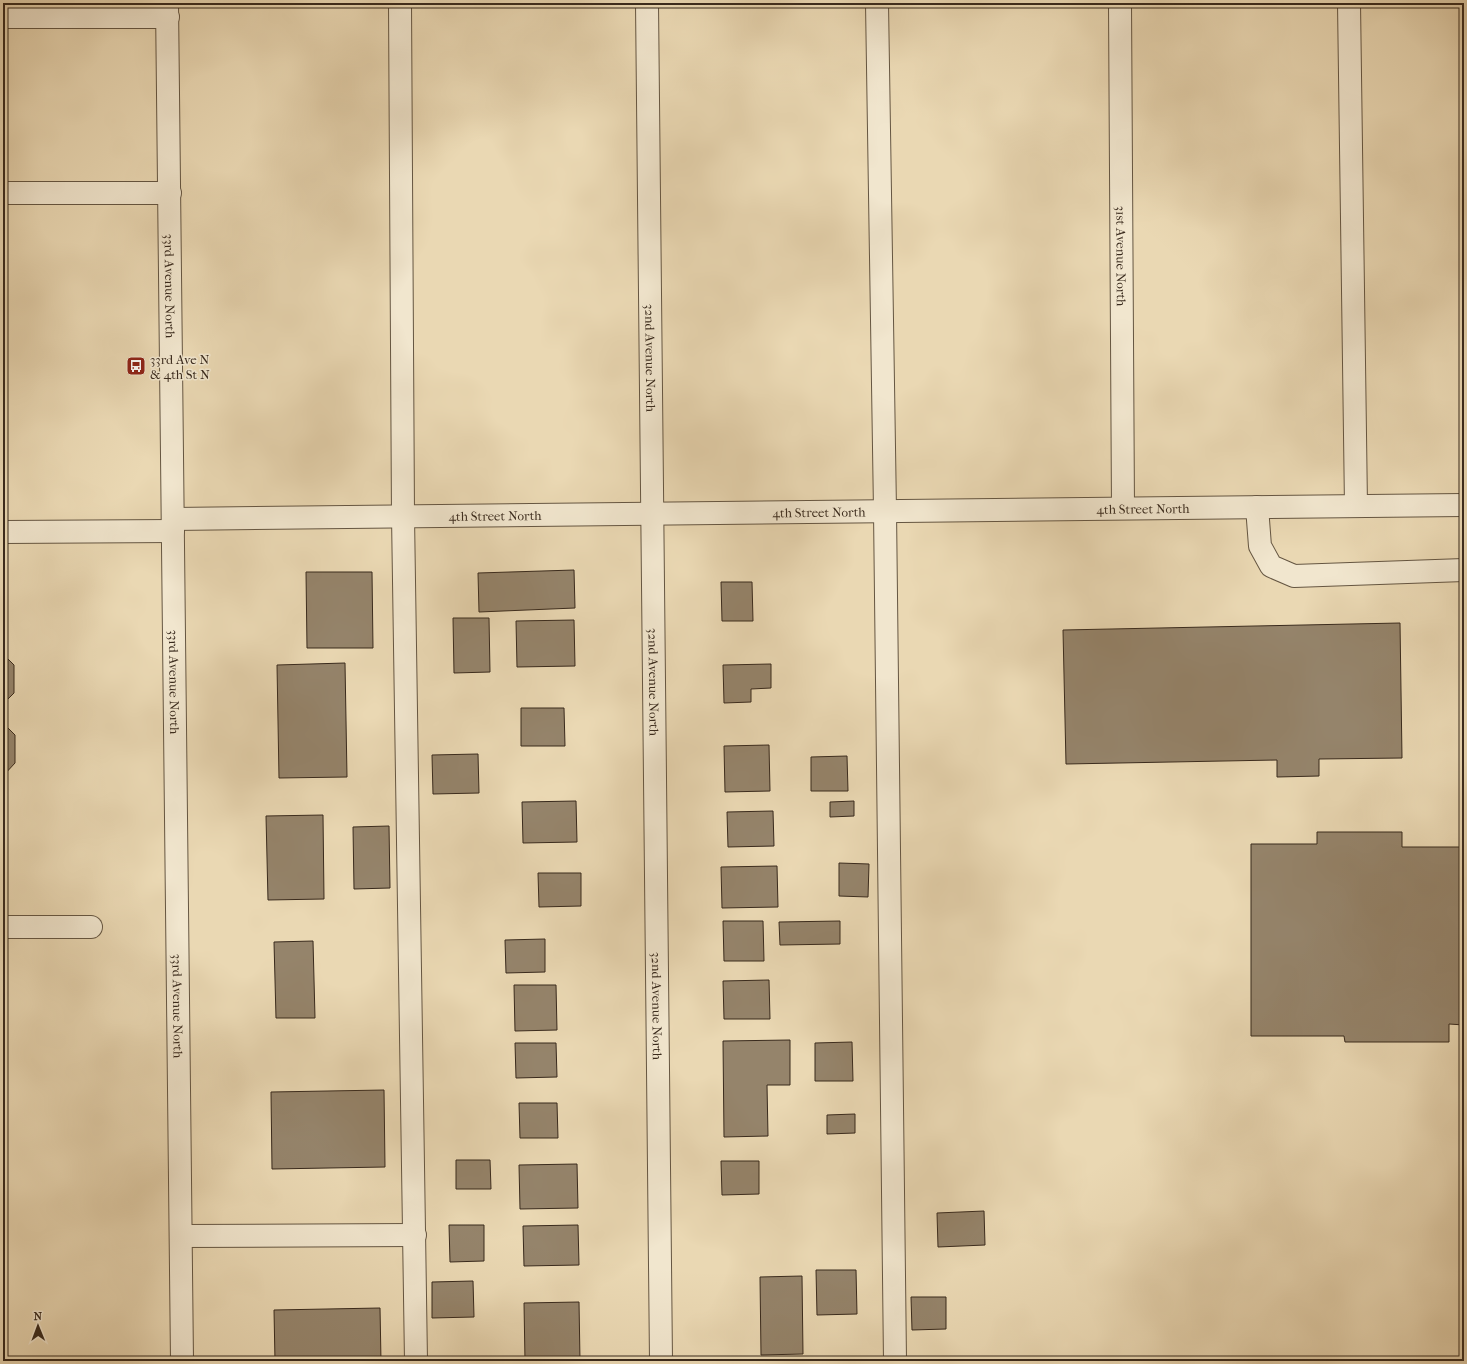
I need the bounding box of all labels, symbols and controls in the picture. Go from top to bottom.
street label: 31st Avenue North [1113,206,1129,307]
street label: 33rd Avenue North [162,234,178,339]
street label: 32nd Avenue North [642,304,658,413]
place label: 33rd Ave N & 4th St N [150,352,210,382]
bus stop icon: 33rd Ave N & 4th St N [125,355,147,377]
street label: 4th Street North [1096,501,1190,517]
street label: 4th Street North [772,504,866,521]
street label: 4th Street North [448,508,542,524]
street label: 32nd Avenue North [645,628,662,737]
street label: 33rd Avenue North [166,630,182,735]
street label: 32nd Avenue North [649,952,665,1061]
street label: 33rd Avenue North [170,954,186,1059]
north arrow [18,1306,58,1346]
text: N [34,1310,43,1323]

